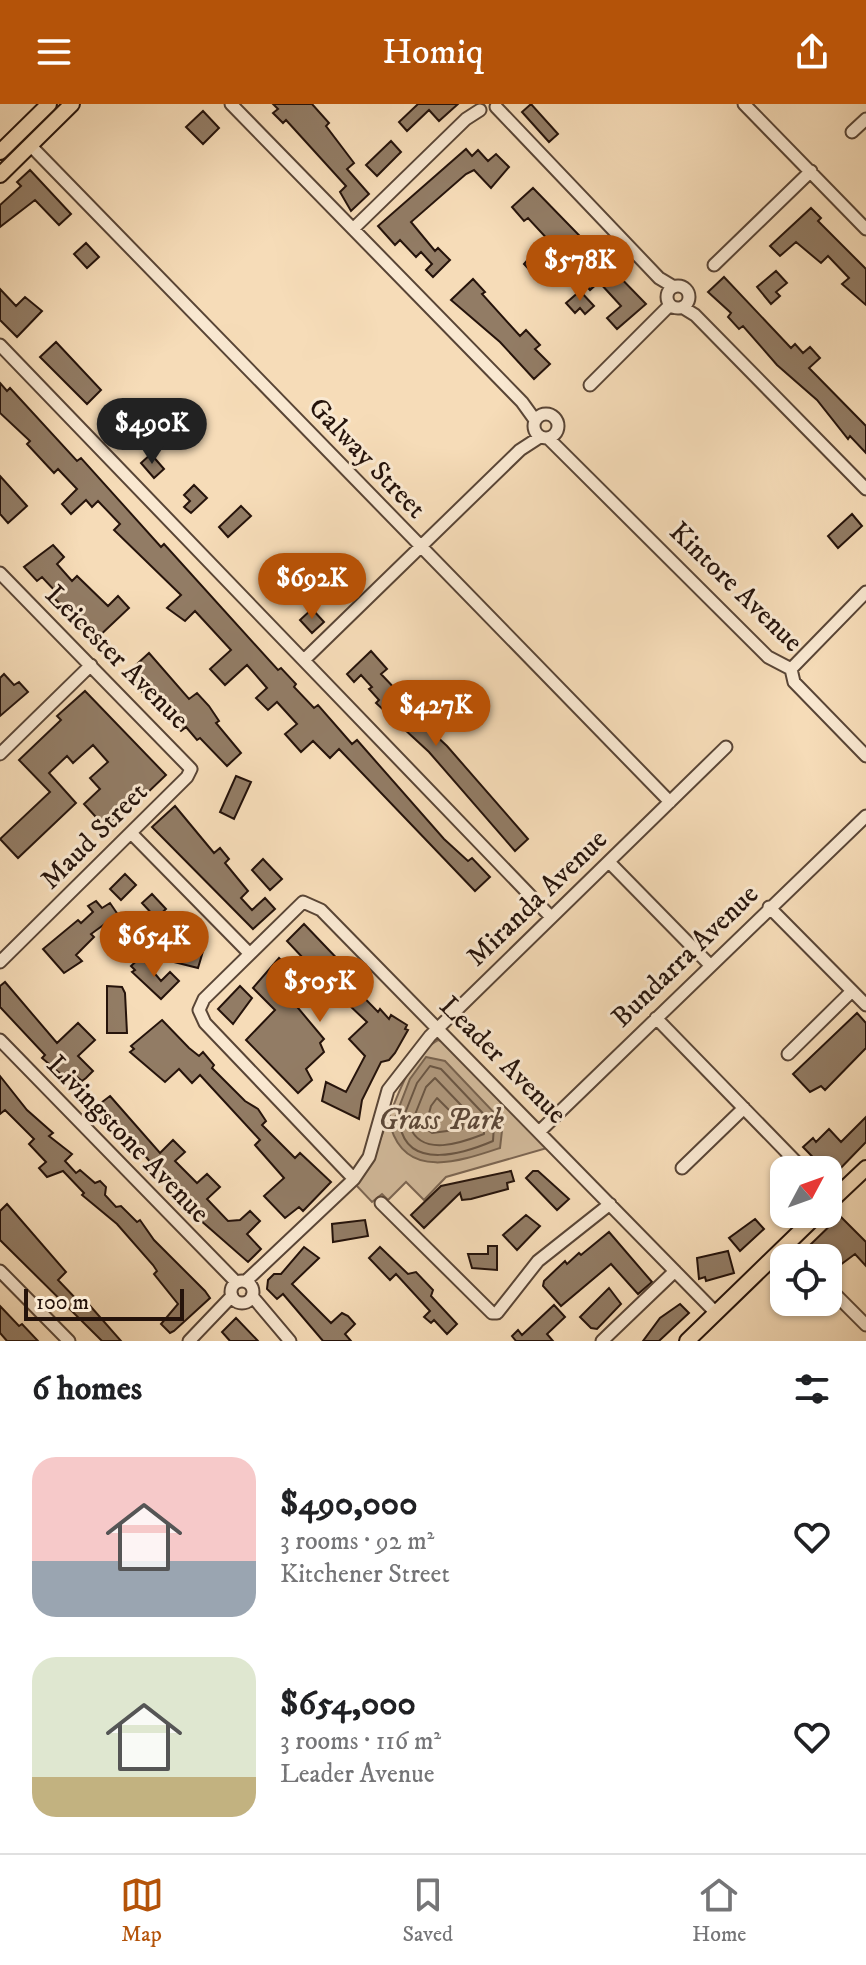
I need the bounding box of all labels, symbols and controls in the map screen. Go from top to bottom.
icon: menu [32,30,76,74]
text: Homiq [382,30,484,75]
icon: share [790,30,834,74]
pin: $578K [524,235,636,303]
text: $578K [544,244,616,277]
street label: Galway Street [301,390,433,526]
pin: $490K [96,398,208,466]
text: $490K [115,407,189,440]
street label: Kintore Avenue [662,514,810,660]
pin: $692K [256,553,368,621]
text: $692K [276,562,348,595]
street label: Leicester Avenue [38,578,196,736]
pin: $427K [380,680,492,748]
text: $427K [399,689,473,722]
street label: Maud Street [33,775,155,897]
street label: Miranda Avenue [459,822,615,974]
street label: Bundarra Avenue [604,877,766,1035]
pin: $654K [98,911,210,979]
text: $654K [118,920,190,953]
pin: $505K [264,956,376,1024]
text: $505K [284,965,356,998]
street label: Leader Avenue [432,989,574,1131]
street label: Livingstone Avenue [39,1048,217,1230]
water label: Grass Park [378,1102,504,1139]
north arrow [770,1156,842,1228]
map controls [770,1156,842,1316]
button: locate [770,1244,842,1316]
scale bar [24,1285,184,1321]
text: 100 m [36,1289,89,1316]
icon: filters [790,1367,834,1411]
text: 6 homes [32,1368,142,1410]
text: $490,000 [280,1483,417,1525]
icon: home [96,1489,192,1585]
icon: heart [790,1515,834,1559]
text: 3 rooms · 92 m² [280,1525,434,1558]
text: Kitchener Street [280,1558,450,1591]
text: $654,000 [280,1683,416,1725]
icon: home [96,1689,192,1785]
icon: heart [790,1715,834,1759]
text: 3 rooms · 116 m² [280,1725,441,1758]
text: Leader Avenue [280,1758,435,1791]
tab: Map [120,1873,164,1948]
tab: Saved [403,1873,453,1948]
tab: Home [692,1873,746,1948]

